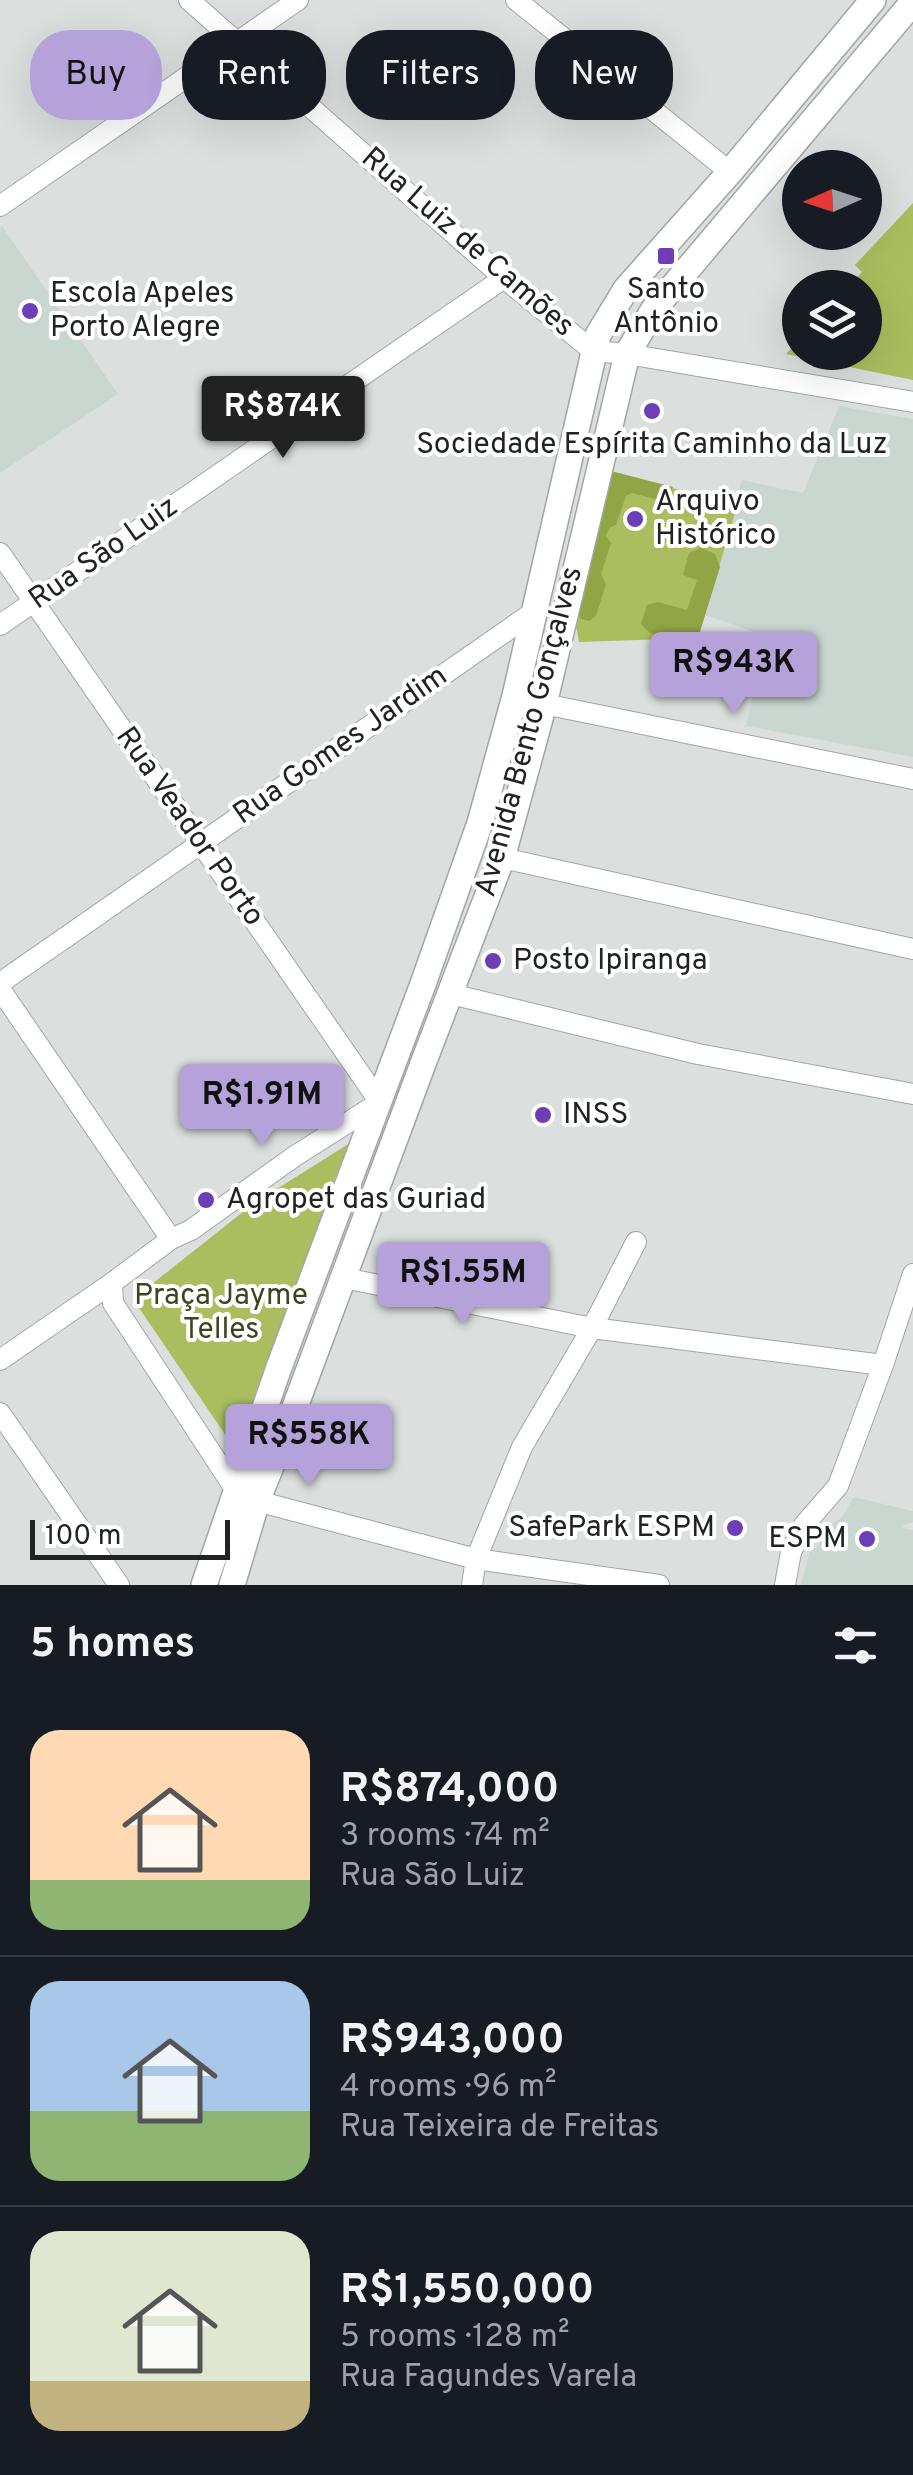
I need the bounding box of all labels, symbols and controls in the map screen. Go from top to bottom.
chip: Buy [30,30,162,120]
chip: Rent [182,30,326,120]
chip: Filters [346,30,515,120]
chip: New [535,30,673,120]
street label: Rua Luiz de Camões [353,140,581,346]
north arrow [782,150,882,250]
map controls [782,150,882,370]
marker: Santo Antônio [655,245,677,267]
button: layers [782,270,882,370]
place label: Santo Antônio [613,272,719,343]
place label: Escola Apeles Porto Alegre [50,276,234,347]
marker: Escola Apeles Porto Alegre [19,300,41,322]
pin: R$874K [202,376,364,461]
text: R$874K [224,388,342,428]
marker: Sociedade Espírita Caminho da Luz [641,400,663,422]
place label: Sociedade Espírita Caminho da Luz [416,427,888,464]
place label: Arquivo Histórico [655,484,776,555]
street label: Rua São Luiz [22,489,186,619]
marker: Arquivo Histórico [624,508,646,530]
street label: Avenida Bento Gonçalves [468,563,592,901]
pin: R$943K [653,632,815,717]
text: R$943K [672,644,796,684]
street label: Rua Gomes Jardim [227,658,455,834]
street label: Rua Veador Porto [107,720,271,934]
place label: Posto Ipiranga [513,943,708,980]
marker: Posto Ipiranga [482,950,504,972]
pin: R$1.91M [170,1064,354,1149]
text: R$1.91M [202,1076,322,1116]
place label: INSS [563,1097,629,1134]
marker: INSS [532,1104,554,1126]
place label: Agropet das Guriad [226,1182,486,1219]
marker: Agropet das Guriad [195,1189,217,1211]
pin: R$1.55M [371,1242,555,1327]
text: R$1.55M [399,1254,527,1294]
park label: Praça Jayme Telles [134,1278,308,1349]
pin: R$558K [228,1404,390,1489]
text: R$558K [247,1416,371,1456]
place label: SafePark ESPM [508,1510,715,1547]
scale bar [30,1515,230,1560]
marker: SafePark ESPM [724,1517,746,1539]
text: 100 m [45,1519,121,1555]
place label: ESPM [768,1521,847,1558]
marker: ESPM [856,1528,878,1550]
icon: filters [828,1618,883,1673]
text: 5 homes [30,1619,195,1672]
text: R$874,000 [340,1764,559,1817]
icon: home [110,1770,230,1890]
text: 3 rooms · 74 m² [340,1817,550,1857]
text: Rua São Luiz [340,1857,525,1897]
text: R$943,000 [340,2015,565,2068]
icon: home [110,2021,230,2141]
text: 4 rooms · 96 m² [340,2068,557,2108]
text: Rua Teixeira de Freitas [340,2108,659,2148]
text: R$1,550,000 [340,2265,594,2318]
icon: home [110,2271,230,2391]
text: 5 rooms · 128 m² [340,2318,570,2358]
text: Rua Fagundes Varela [340,2358,637,2398]

